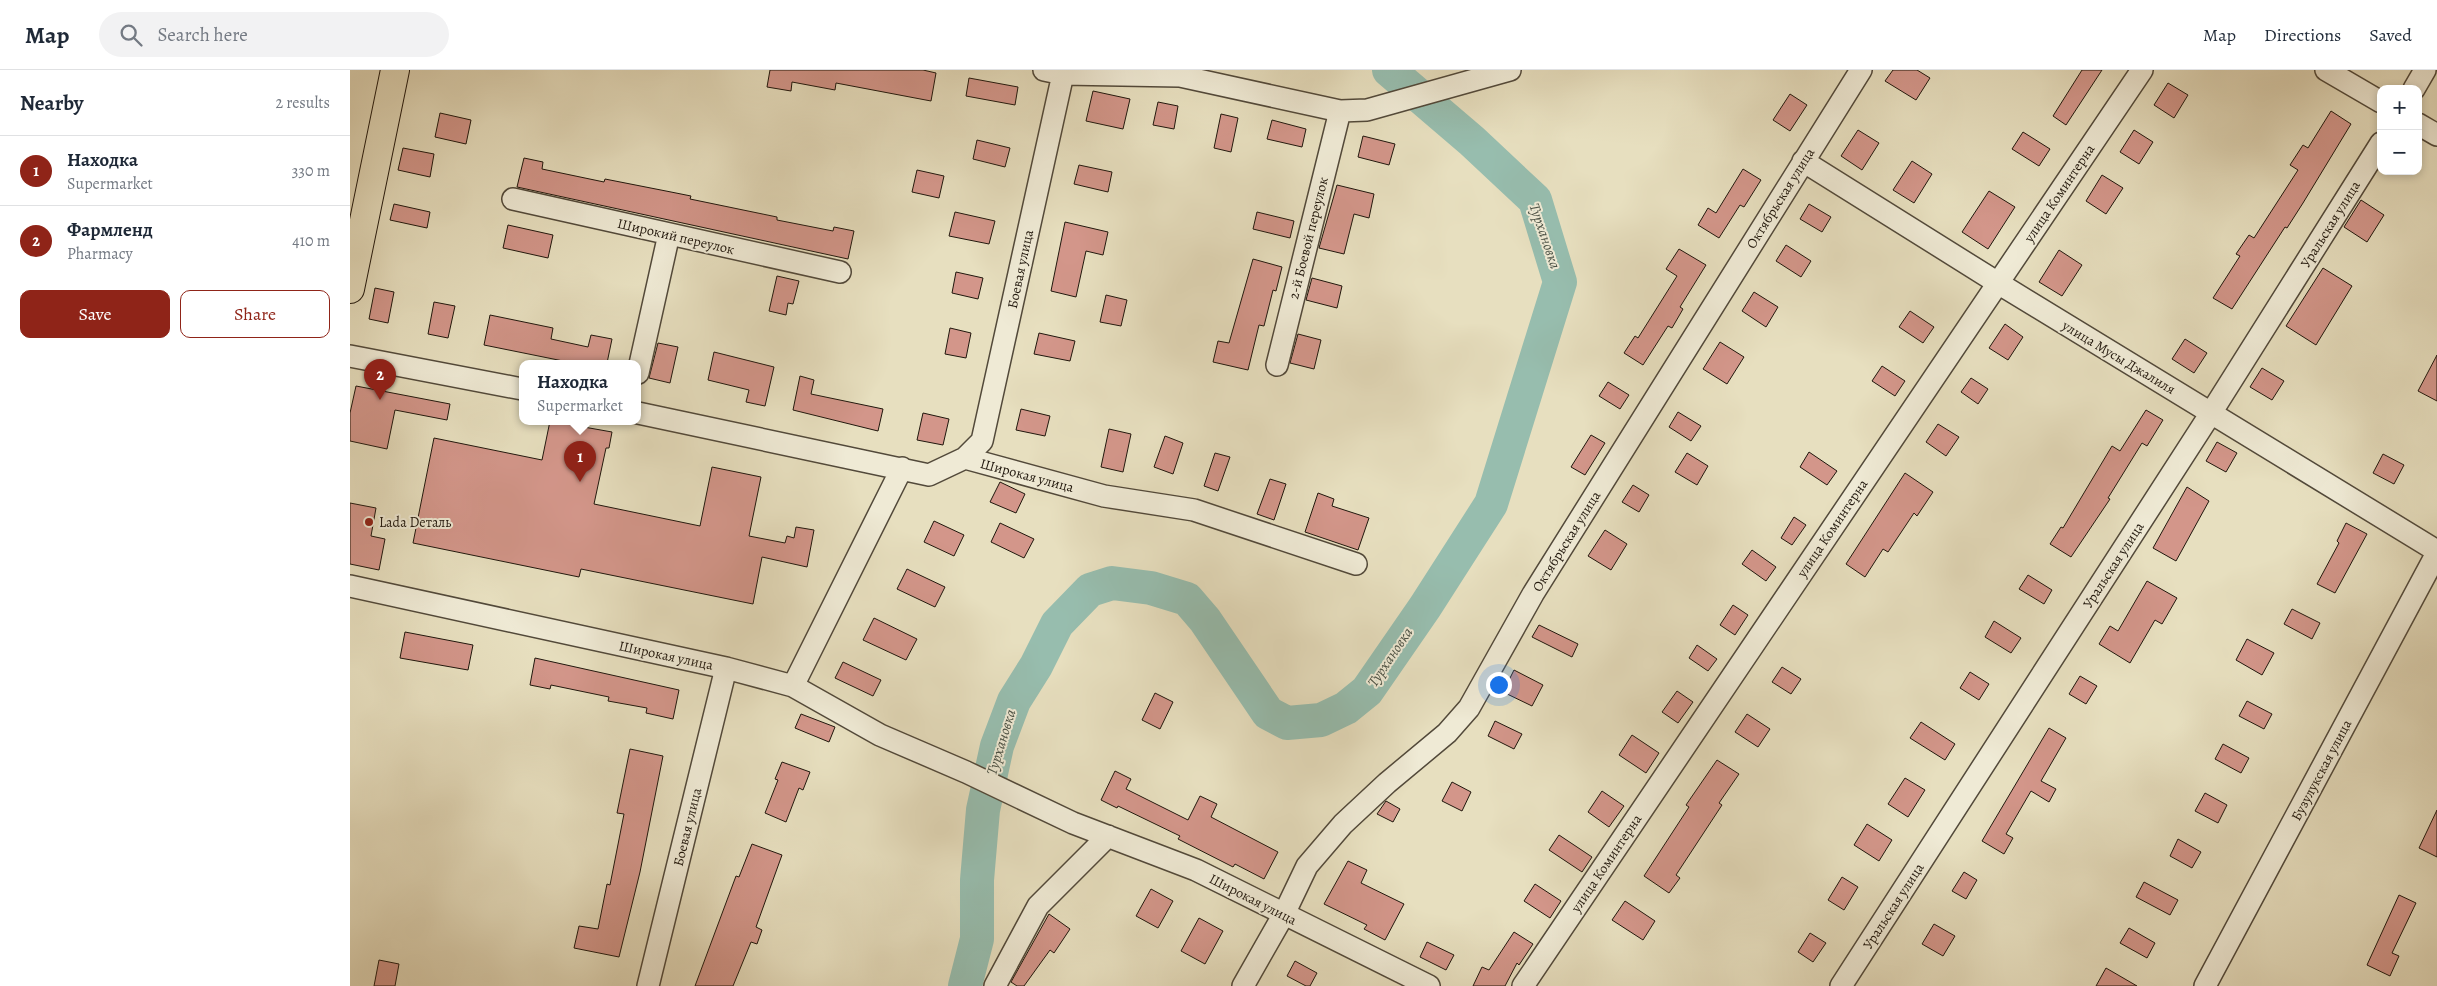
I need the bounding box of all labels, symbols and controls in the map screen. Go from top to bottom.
search box [99,12,449,57]
text: Map [25,19,69,51]
icon: search [117,21,145,49]
text: Search here [157,22,248,48]
text: Map [2203,23,2236,47]
text: Directions [2264,23,2341,47]
text: Saved [2369,23,2412,47]
map controls [2377,85,2422,175]
button: + [2377,85,2422,130]
text: Nearby [20,89,83,117]
text: 2 results [275,92,330,114]
button: − [2377,130,2422,175]
street label: улица Коминтерна [2019,140,2100,247]
street label: Октябрьская улица [1742,144,1819,252]
text: Находка [67,147,138,173]
text: 1 [33,160,39,182]
text: 330 m [292,160,330,182]
text: Supermarket [67,173,153,195]
street label: 2-й Боевой переулок [1284,175,1333,301]
street label: Уральская улица [2296,177,2365,271]
water label: Турхановка [1524,201,1566,271]
street label: Широкий переулок [615,214,736,259]
text: Фармленд [67,217,153,243]
street label: Боевая улица [1003,227,1038,310]
text: 2 [32,230,40,252]
text: 410 m [292,230,330,252]
text: Pharmacy [67,243,133,265]
button: Save [20,290,170,338]
button: Share [180,290,330,338]
street label: улица Мусы Джалиля [2058,316,2179,399]
pin: 2 [364,359,396,400]
popup [519,360,641,425]
text: Находка [537,369,608,395]
text: Supermarket [537,395,623,417]
pin: 1 [564,441,596,482]
street label: Широкая улица [978,454,1076,497]
street label: улица Коминтерна [1792,475,1873,582]
street label: Октябрьская улица [1528,487,1605,595]
place label: Lada Dеталь [379,513,451,532]
marker: Lada Dеталь [363,516,375,528]
street label: Уральская улица [2078,518,2149,612]
water label: Турхановка [1363,623,1417,691]
street label: Широкая улица [617,636,715,675]
your location [1486,672,1512,698]
water label: Турхановка [982,707,1020,777]
street label: Бузулукская улица [2287,716,2356,824]
street label: Боевая улица [669,785,707,868]
street label: улица Коминтерна [1566,810,1647,917]
street label: Уральская улица [1858,859,1929,953]
street label: Широкая улица [1206,869,1300,930]

